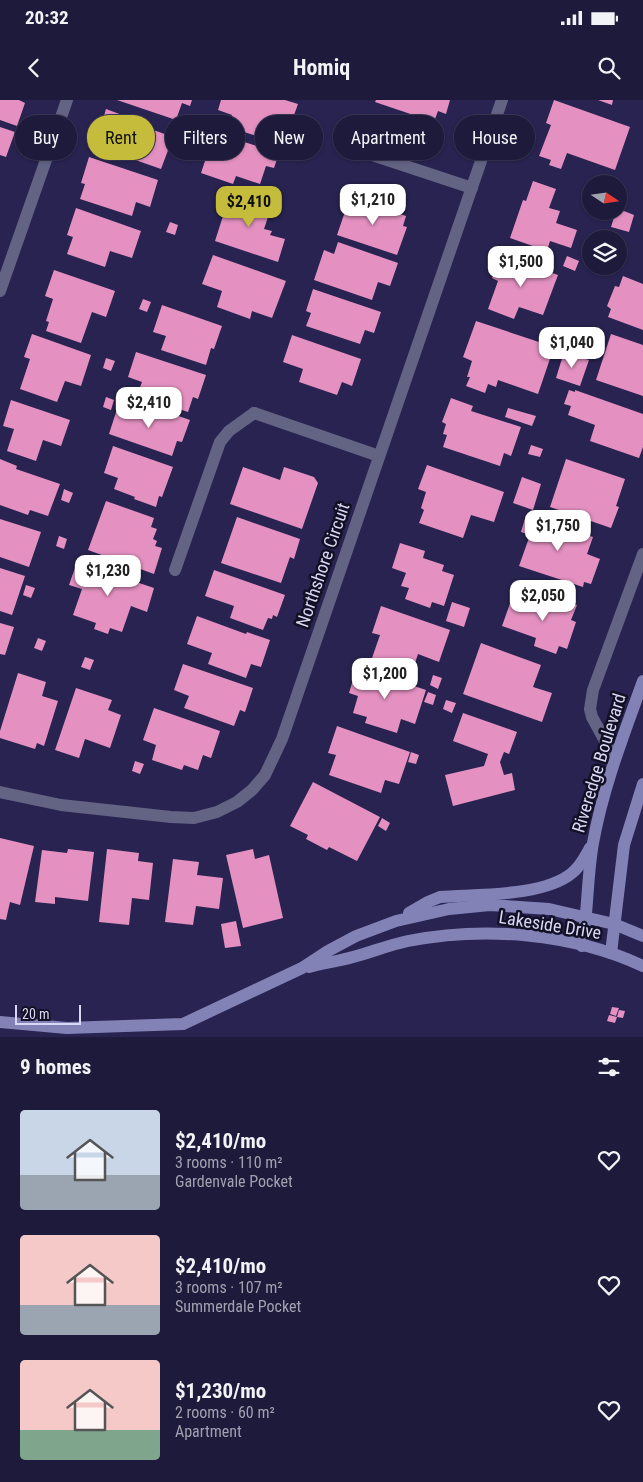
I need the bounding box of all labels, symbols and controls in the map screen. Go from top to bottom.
text: 20:32 [25,6,69,29]
icon: back [20,54,48,82]
icon: search [595,54,623,82]
text: Homiq [293,55,350,80]
chip: Buy [15,115,77,160]
chip: Rent [87,115,155,160]
chip: Filters [165,115,245,160]
chip: New [255,115,323,160]
chip: Apartment [333,115,444,160]
chip: House [454,115,535,160]
north arrow [582,175,628,220]
map controls [582,175,627,275]
pin: $1,210 [332,184,414,226]
pin: $2,410 [208,186,290,228]
text: $1,210 [351,190,395,209]
text: $2,410 [227,192,271,211]
button: layers [582,230,627,275]
pin: $1,500 [480,246,562,288]
text: $1,500 [499,252,543,271]
pin: $1,040 [531,326,613,369]
text: $1,040 [550,333,594,352]
pin: $2,410 [108,386,190,429]
text: $2,410 [127,393,171,412]
street label: Northshore Circuit [291,500,354,630]
pin: $1,750 [517,510,599,552]
text: $1,750 [536,516,580,535]
pin: $1,230 [67,554,149,597]
text: $1,230 [86,561,130,580]
pin: $2,050 [502,580,584,622]
text: $2,050 [521,586,565,605]
pin: $1,200 [344,658,426,700]
text: $1,200 [363,664,407,683]
street label: Riveredge Boulevard [567,691,630,835]
street label: Lakeside Drive [497,906,603,943]
scale bar [15,1002,81,1025]
text: 20 m [22,1006,50,1022]
icon: filters [595,1053,623,1081]
text: 9 homes [20,1055,91,1079]
text: $2,410/mo [175,1129,266,1153]
icon: home [60,1130,120,1190]
icon: heart [595,1146,623,1174]
text: 3 rooms · 110 m² [175,1153,283,1172]
text: Gardenvale Pocket [175,1172,293,1191]
text: $2,410/mo [175,1254,266,1278]
icon: home [60,1255,120,1315]
icon: heart [595,1271,623,1299]
text: 3 rooms · 107 m² [175,1278,283,1297]
text: Summerdale Pocket [175,1297,301,1316]
text: $1,230/mo [175,1379,266,1403]
icon: home [60,1380,120,1440]
icon: heart [595,1396,623,1424]
text: 2 rooms · 60 m² [175,1403,275,1422]
text: Apartment [175,1422,242,1441]

